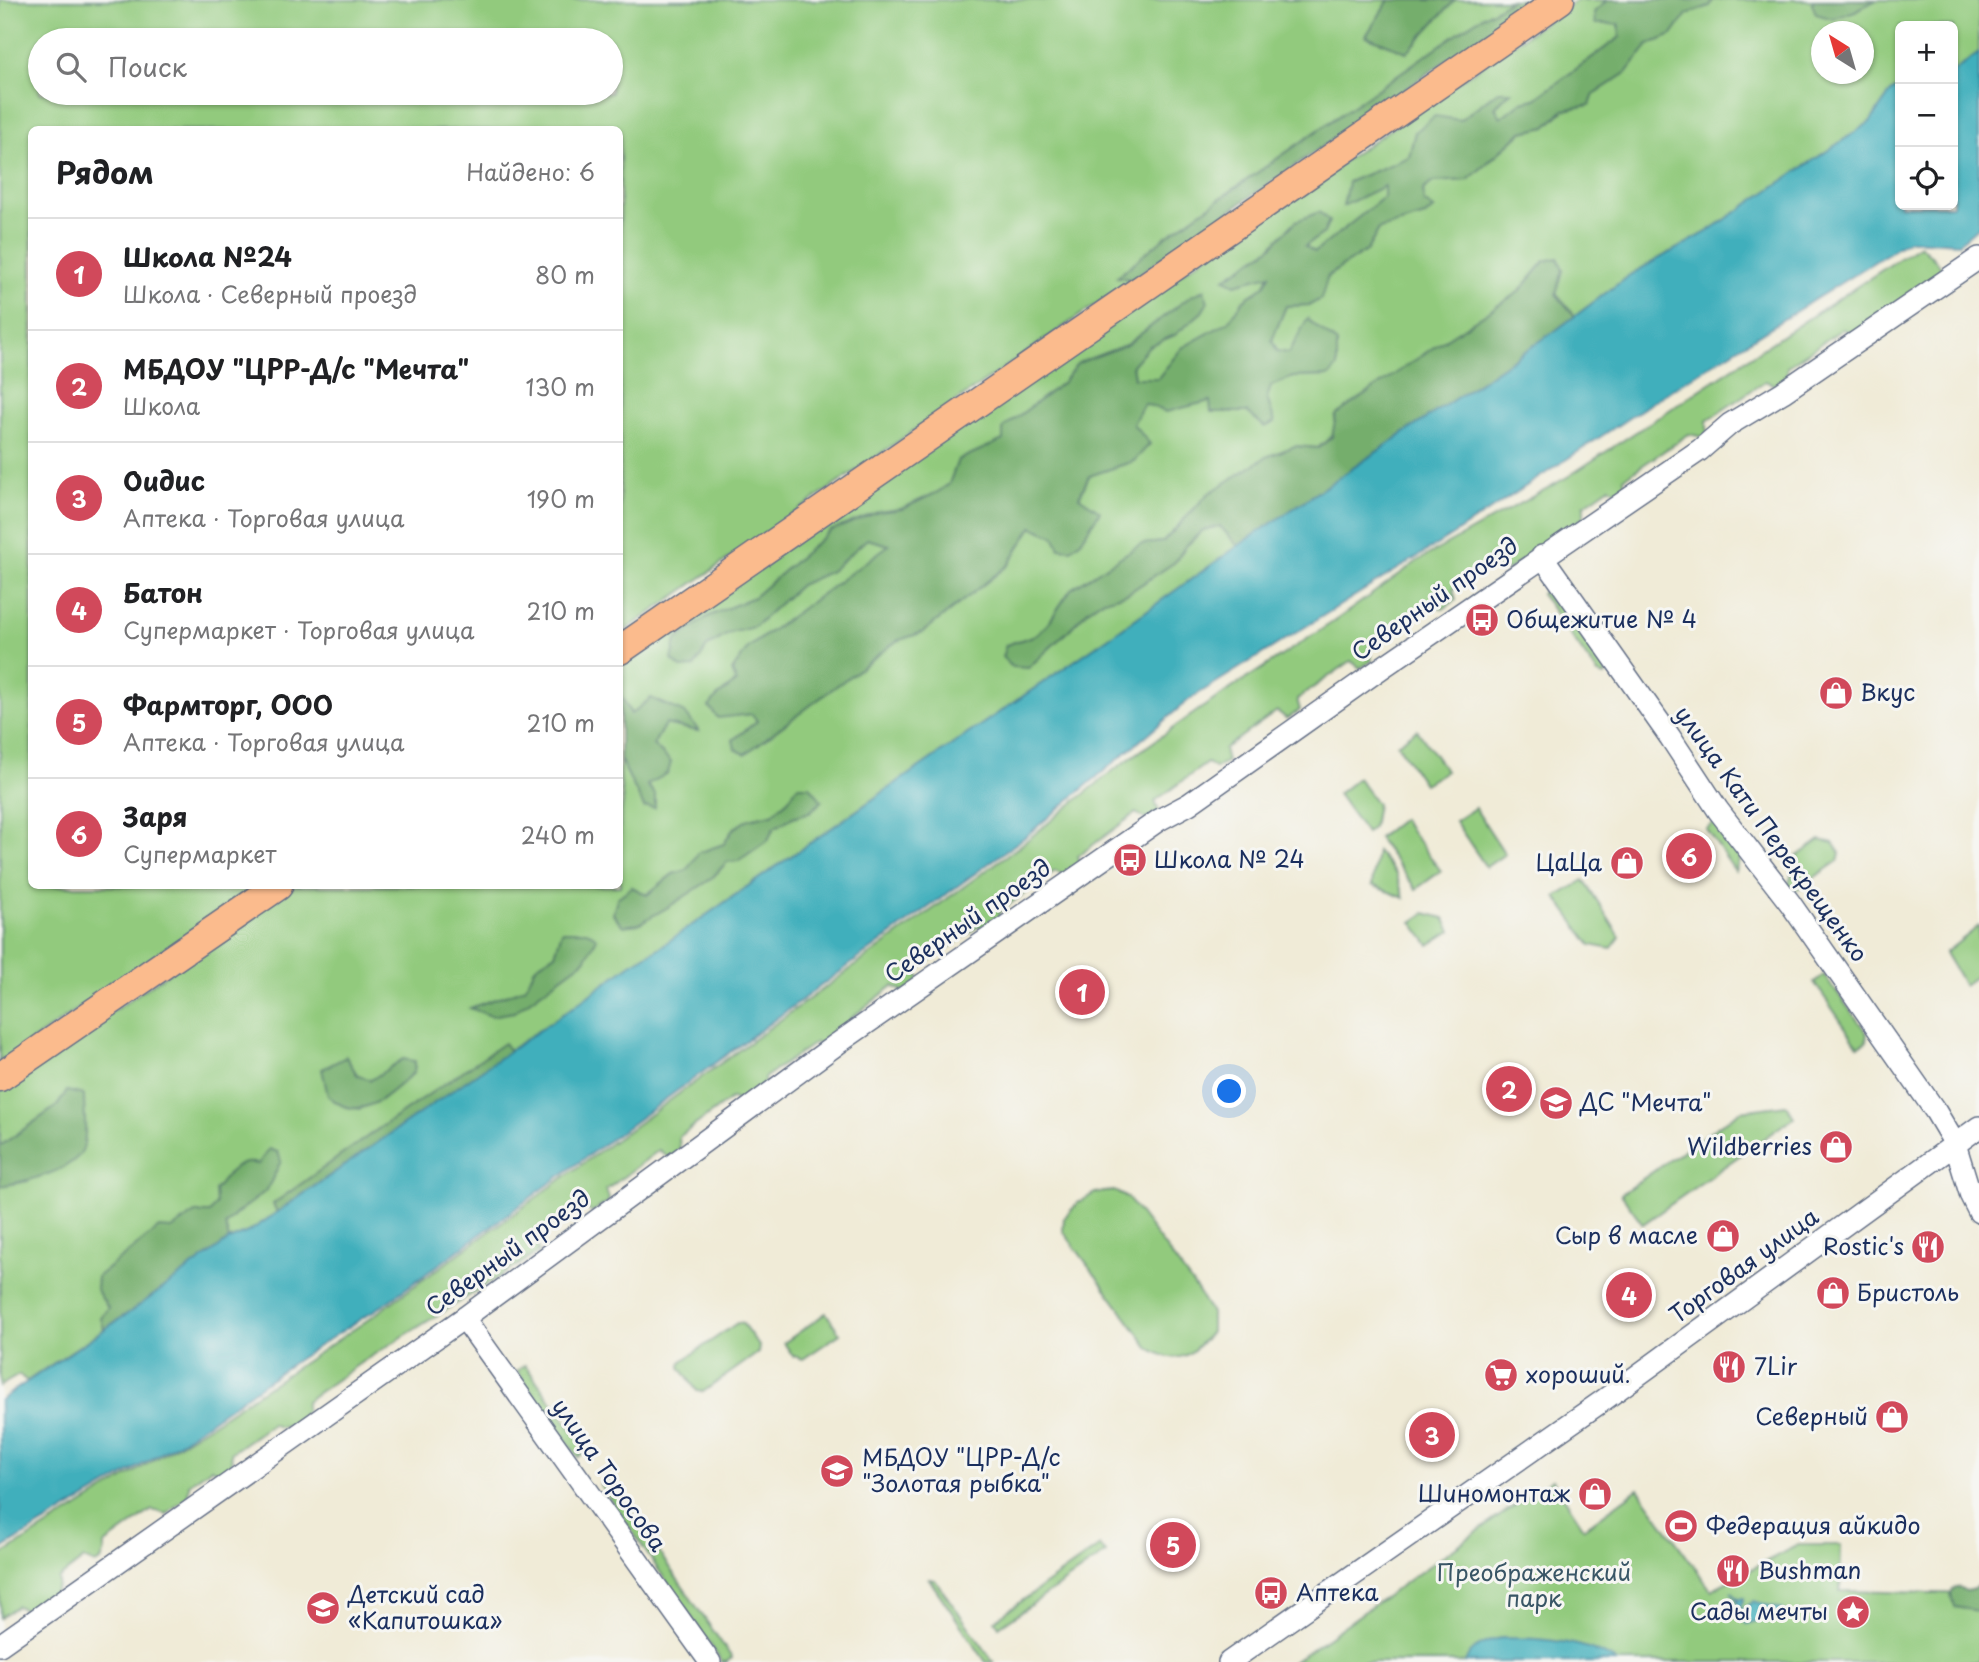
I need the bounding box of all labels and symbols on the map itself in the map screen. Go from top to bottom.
north arrow [1811,21,1874,84]
street label: Северный проезд [1344,527,1525,668]
bus stop icon: Общежитие № 4 [1463,601,1501,639]
place label: Общежитие № 4 [1506,601,1697,636]
shop icon: Вкус [1817,674,1855,712]
place label: Вкус [1860,674,1915,709]
street label: улица Кати Перекрещенко [1667,698,1877,969]
pin: 6 [1666,830,1712,882]
bus stop icon: Школа № 24 [1111,841,1149,879]
place label: Школа № 24 [1154,841,1305,876]
place label: ЦаЦа [1536,844,1603,879]
shop icon: ЦаЦа [1608,844,1646,882]
street label: Северный проезд [877,849,1058,990]
pin: 1 [1059,966,1105,1018]
pin: 2 [1486,1063,1532,1115]
your location [1212,1074,1246,1108]
school or university icon: ДС "Мечта" [1537,1084,1575,1122]
place label: ДС "Мечта" [1579,1084,1711,1119]
place label: Wildberries [1687,1128,1812,1163]
shop icon: Wildberries [1817,1128,1855,1166]
street label: Северный проезд [417,1180,597,1324]
street label: Торговая улица [1661,1198,1826,1331]
place label: Сыр в масле [1555,1217,1698,1252]
shop icon: Сыр в масле [1704,1217,1742,1255]
place label: Rostic's [1823,1228,1904,1263]
restaurant icon: Rostic's [1909,1228,1947,1266]
pin: 4 [1606,1269,1652,1321]
shop icon: Бристоль [1814,1274,1852,1312]
place label: Бристоль [1857,1274,1959,1309]
restaurant icon: 7Lir [1710,1348,1748,1386]
place label: 7Lir [1754,1348,1798,1383]
supermarket icon: хороший. [1482,1356,1520,1394]
place label: хороший. [1526,1356,1631,1391]
street label: улица Торосова [544,1390,677,1559]
place label: Северный [1755,1398,1868,1433]
shop icon: Северный [1873,1398,1911,1436]
pin: 3 [1409,1409,1455,1461]
place label: МБДОУ "ЦРР-Д/с "Золотая рыбка" [862,1439,1061,1500]
school or university icon: МБДОУ "ЦРР-Д/с "Золотая рыбка" [818,1452,856,1490]
place label: Шиномонтаж [1418,1475,1570,1510]
shop icon: Шиномонтаж [1576,1475,1614,1513]
sports icon: Федерация айкидо [1662,1507,1700,1545]
place label: Федерация айкидо [1706,1507,1921,1542]
pin: 5 [1150,1519,1196,1571]
restaurant icon: Bushman [1714,1552,1752,1590]
place label: Bushman [1758,1552,1861,1587]
park label: Преображенский парк [1437,1554,1631,1615]
bus stop icon: Аптека [1252,1574,1290,1612]
place label: Аптека [1296,1574,1379,1609]
place label: Детский сад «Капитошка» [347,1576,503,1637]
school or university icon: Детский сад «Капитошка» [304,1589,342,1627]
place label: Сады мечты [1690,1593,1828,1628]
place icon: Сады мечты [1834,1593,1872,1631]

